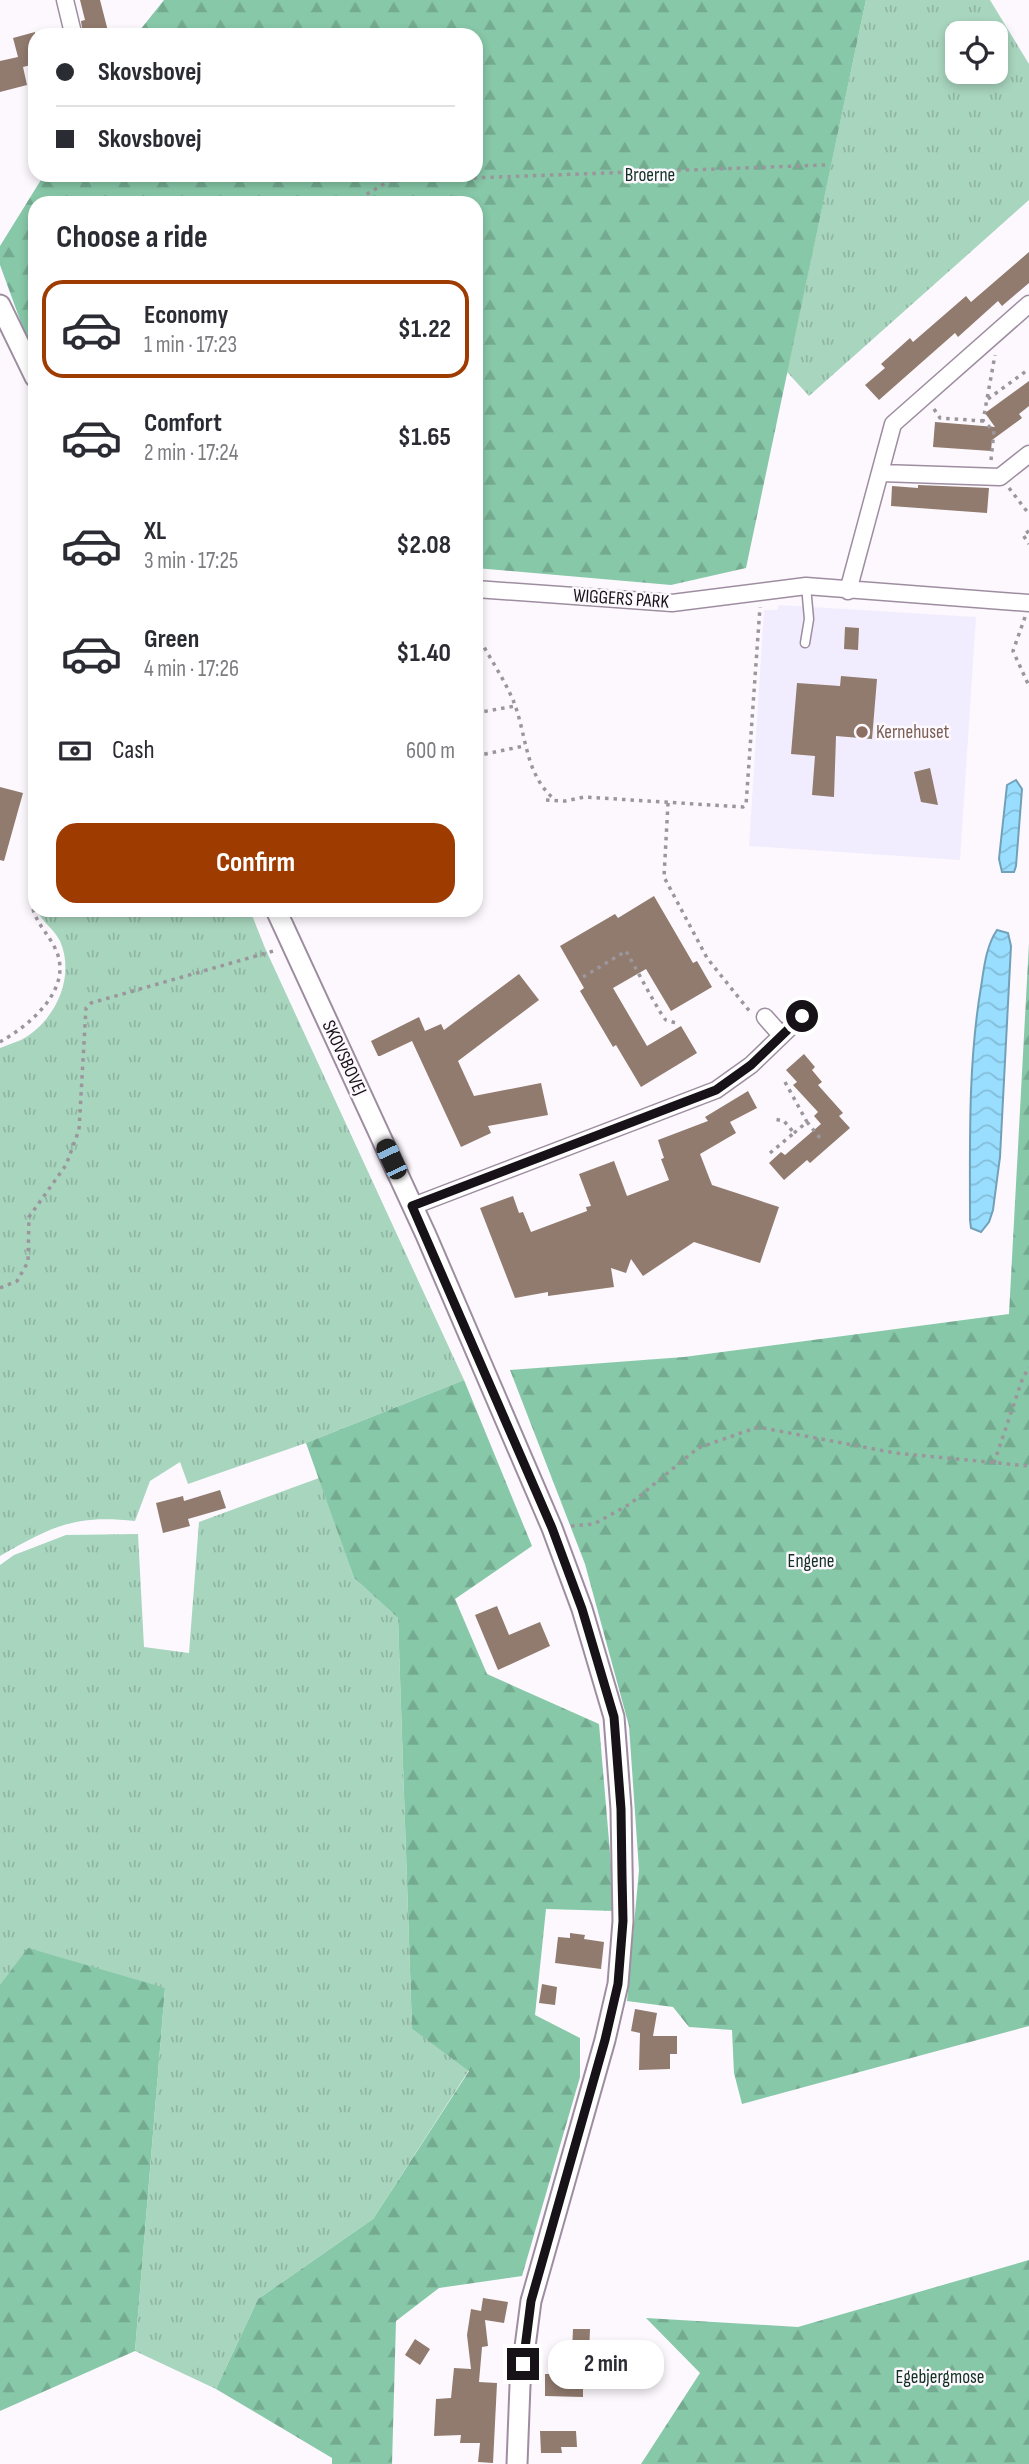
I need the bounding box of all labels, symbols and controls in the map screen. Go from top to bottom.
map controls [945,21,1008,84]
button: locate [945,21,1008,84]
text: Skovsbovej [98,57,202,88]
text: Skovsbovej [98,124,202,155]
park label: Broerne [625,164,675,187]
text: Choose a ride [56,218,208,257]
icon: car [60,298,123,361]
text: Economy [144,300,228,331]
text: $1.22 [398,314,451,345]
text: 1 min · 17:23 [144,331,237,359]
icon: car [60,406,123,469]
text: Comfort [144,408,222,439]
text: $1.65 [398,422,451,453]
text: 2 min · 17:24 [144,439,238,467]
icon: car [60,514,123,577]
text: XL [144,516,166,547]
text: $2.08 [396,530,451,561]
text: 3 min · 17:25 [144,547,238,575]
street label: WIGGERS PARK [572,584,670,614]
icon: car [60,622,123,685]
text: Green [144,624,199,655]
text: $1.40 [396,638,451,669]
text: 4 min · 17:26 [144,655,239,683]
place label: Kernehuset [876,721,950,744]
marker: Kernehuset [854,724,870,740]
icon: cash [56,732,94,770]
text: Cash [112,735,155,766]
text: 600 m [406,737,455,765]
button: Confirm [56,823,455,903]
route start [786,1000,818,1032]
street label: SKOVSBOVEJ [317,1017,371,1099]
car [373,1136,410,1182]
park label: Engene [788,1550,834,1573]
callout: 2 min [548,2340,663,2388]
route end [507,2348,539,2380]
text: 2 min [584,2350,628,2378]
park label: Egebjergmose [896,2366,984,2389]

